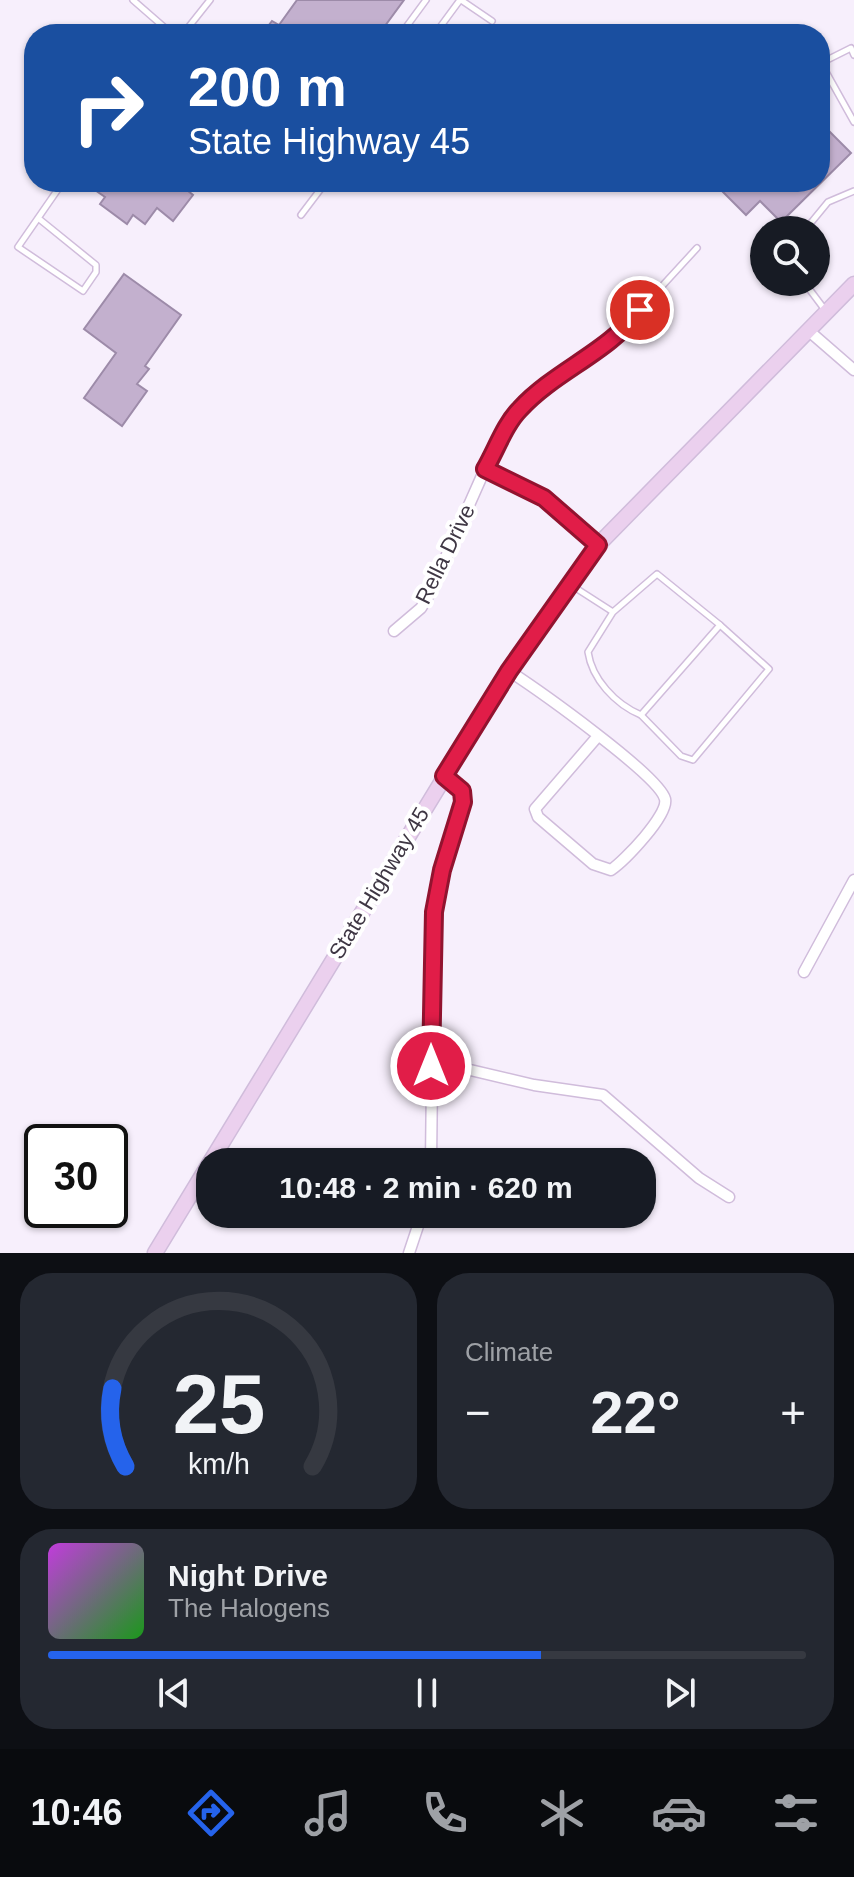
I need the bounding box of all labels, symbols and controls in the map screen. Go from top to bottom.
text: 200 m [188,55,347,118]
icon: right [56,56,160,160]
text: State Highway 45 [188,121,470,162]
map controls [750,216,830,296]
button: search [750,216,830,296]
pin [606,276,674,344]
icon: arrive [618,288,662,332]
street label: Rella Drive [410,500,480,608]
street label: State Highway 45 [324,803,434,963]
position arrow [389,1024,473,1108]
speed limit sign: 30 [24,1124,128,1228]
text: 10:48 · 2 min · 620 m [279,1171,573,1204]
text: Climate [465,1337,553,1367]
text: 25 [172,1358,265,1451]
text: 22° [590,1379,681,1446]
text: − [465,1388,491,1437]
text: + [780,1388,806,1437]
text: km/h [188,1448,249,1480]
text: Night Drive [168,1559,328,1592]
text: The Halogens [168,1593,330,1623]
icon: previous [152,1671,196,1715]
icon: pause [405,1671,449,1715]
icon: next [658,1671,702,1715]
icon: directions [183,1785,239,1841]
icon: music [300,1785,356,1841]
icon: phone [417,1785,473,1841]
icon: climate [534,1785,590,1841]
icon: car [651,1785,707,1841]
icon: filters [768,1785,824,1841]
text: 10:46 [30,1792,123,1833]

